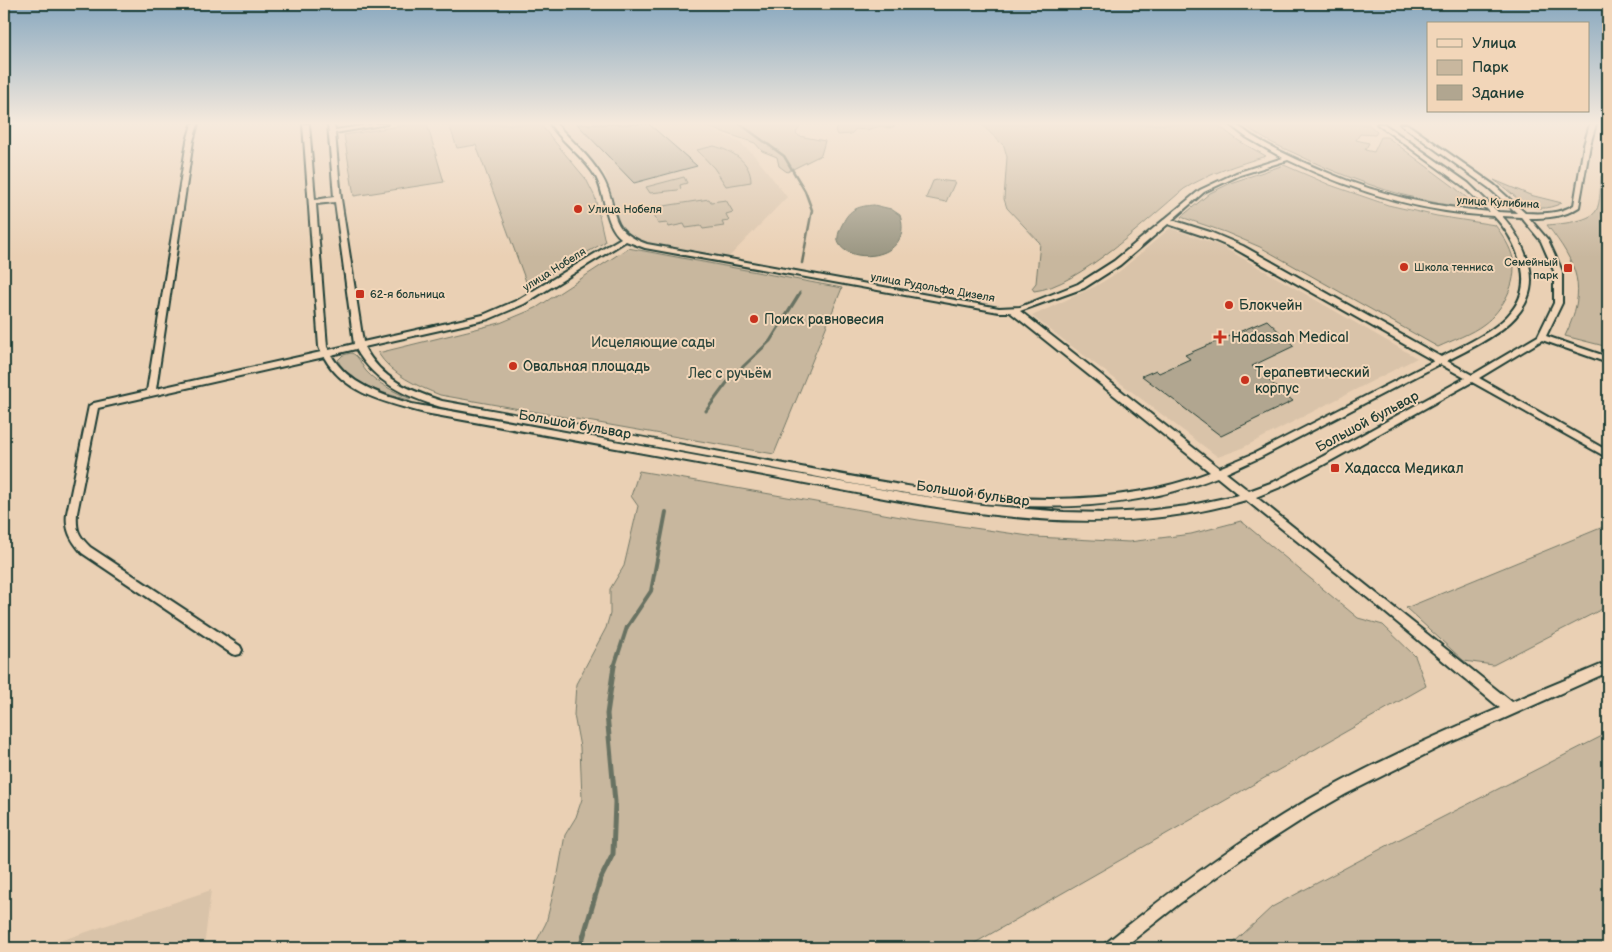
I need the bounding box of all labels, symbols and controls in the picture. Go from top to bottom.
legend [1427,22,1590,112]
text: Улица [1472,34,1517,53]
text: Парк [1472,58,1509,77]
text: Здание [1472,84,1524,103]
street label: улица Кулибина [1456,194,1540,211]
marker: Улица Нобеля [572,203,584,215]
place label: Улица Нобеля [588,203,662,216]
street label: улица Нобеля [520,245,588,294]
place label: Семейный парк [1504,256,1558,282]
marker: Школа тенниса [1398,261,1410,273]
place label: Школа тенниса [1414,261,1494,274]
marker: Семейный парк [1562,262,1574,274]
street label: улица Рудольфа Дизеля [870,270,996,305]
marker: 62-я больница [354,288,366,300]
place label: 62-я больница [370,288,446,301]
place label: Блокчейн [1239,297,1302,314]
marker: Блокчейн [1223,299,1235,311]
place label: Поиск равновесия [764,311,884,328]
marker: Поиск равновесия [748,313,760,325]
place label: Hadassah Medical [1231,329,1349,346]
marker: Hadassah Medical [1213,330,1227,344]
park label: Исцеляющие сады [591,334,715,351]
place label: Овальная площадь [523,358,650,375]
marker: Овальная площадь [507,360,519,372]
place label: Терапевтический корпус [1255,364,1370,397]
park label: Лес с ручьём [687,365,772,382]
marker: Терапевтический корпус [1239,374,1251,386]
street label: Большой бульвар [1313,387,1422,456]
street label: Большой бульвар [517,406,633,443]
place label: Хадасса Медикал [1345,460,1464,477]
marker: Хадасса Медикал [1329,462,1341,474]
street label: Большой бульвар [915,477,1031,510]

